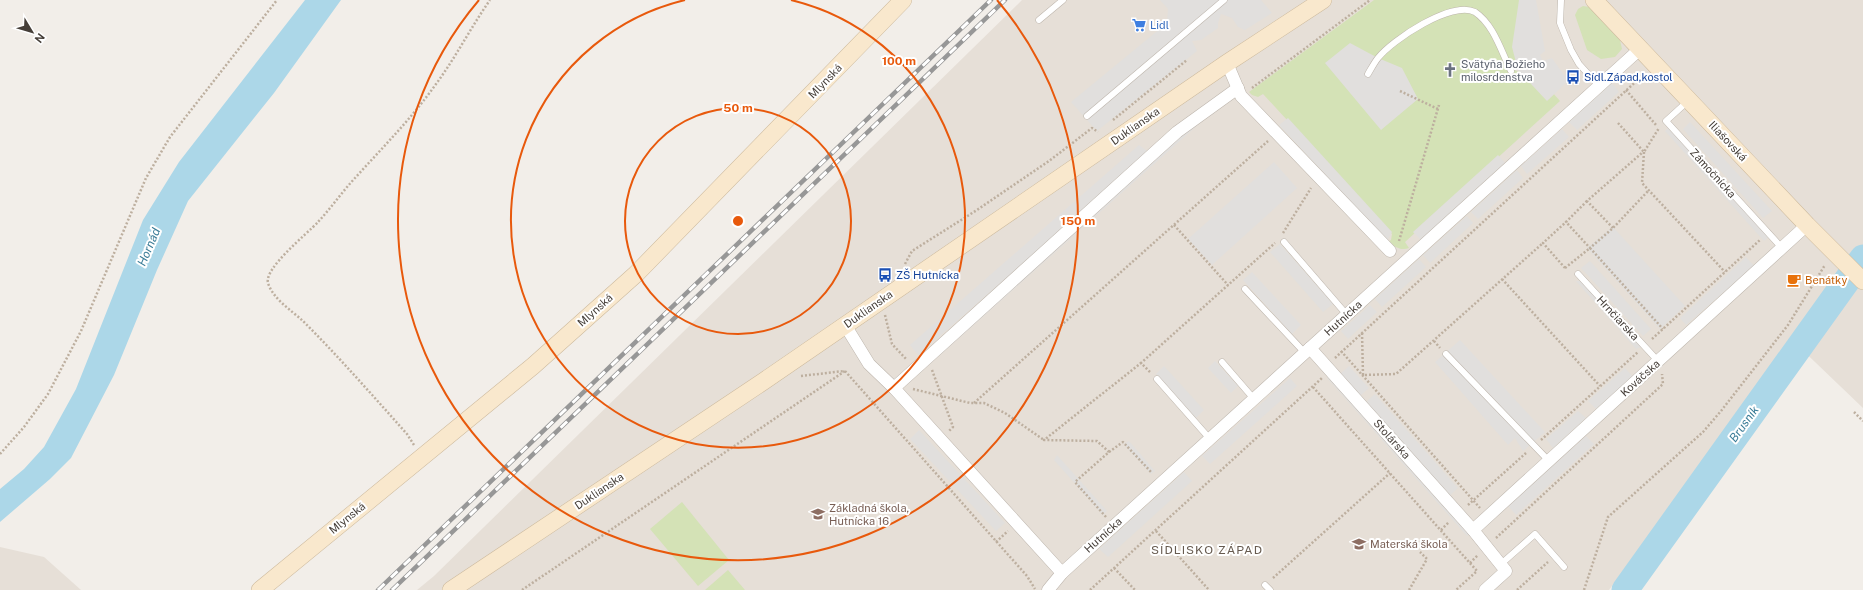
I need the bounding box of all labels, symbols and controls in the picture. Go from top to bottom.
north arrow [12,12,52,52]
supermarket icon: Lidl [1131,17,1147,33]
place label: Lidl [1150,19,1169,31]
text: N [33,31,47,45]
text: 100 m [882,54,916,68]
place label: Svätyňa Božieho milosrdenstva [1461,58,1545,83]
street label: Mlynská [806,61,844,101]
church icon: Svätyňa Božieho milosrdenstva [1442,62,1458,78]
bus stop icon: Sídl.Západ,kostol [1565,69,1581,85]
place label: Sídl.Západ,kostol [1584,71,1673,83]
text: 50 m [723,101,753,115]
street label: Duklianska [1108,105,1162,147]
street label: Iliašovská [1707,119,1749,163]
street label: Zámočnícka [1688,146,1738,200]
centre of rings [731,214,745,228]
text: 150 m [1061,214,1095,228]
water label: Hornád [135,226,163,268]
bus stop icon: ZŠ Hutnícka [877,267,893,283]
place label: ZŠ Hutnícka [896,268,959,281]
cafe icon: Benátky [1786,272,1802,288]
place label: Benátky [1805,274,1847,286]
street label: Duklianska [841,288,895,330]
street label: Mlynská [575,291,615,329]
street label: Hrnčiarska [1595,293,1641,343]
street label: Hutnícka [1322,298,1364,338]
street label: Kováčska [1618,357,1662,399]
water label: Brusník [1726,403,1762,445]
street label: Stolárska [1371,417,1413,461]
street label: Duklianska [572,470,626,512]
street label: Mlynská [327,500,367,536]
place label: Základná škola, Hutnícka 16 [829,502,909,527]
school or university icon: Základná škola, Hutnícka 16 [810,506,826,522]
street label: Hutnícka [1082,515,1124,555]
school or university icon: Materská škola [1351,536,1367,552]
place label: Materská škola [1370,538,1448,550]
district label: SÍDLISKO ZÁPAD [1151,543,1263,557]

